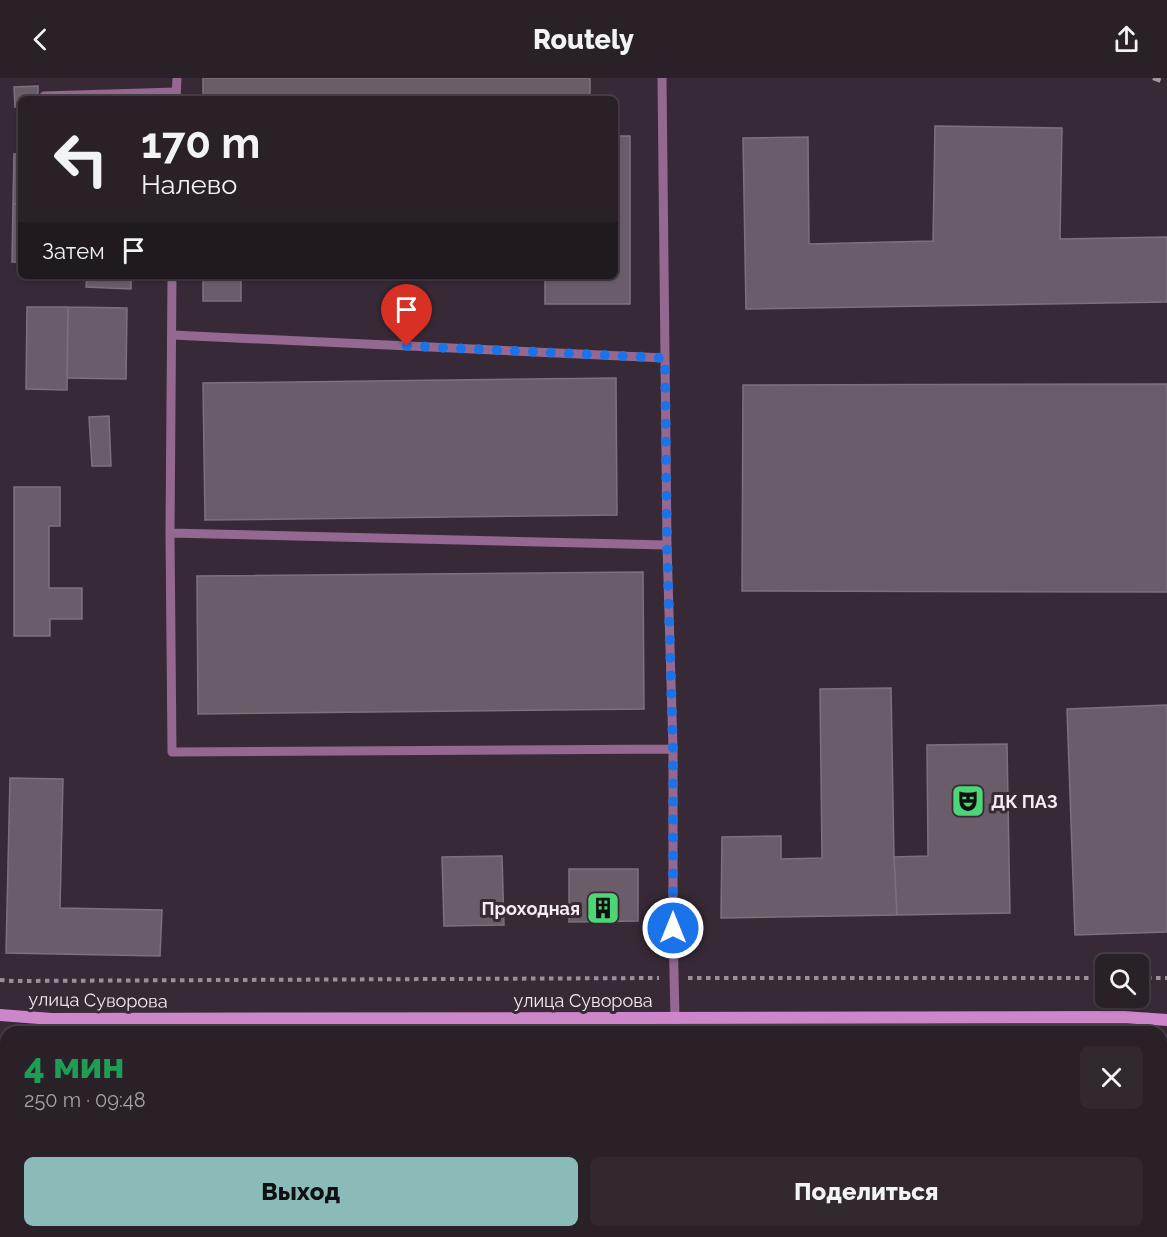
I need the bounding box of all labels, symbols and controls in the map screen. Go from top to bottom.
icon: back [24,23,57,56]
icon: share [1110,23,1143,56]
text: Routely [533,24,634,55]
text: 170 m [141,119,260,168]
icon: left [42,120,120,198]
text: Налево [141,169,237,200]
icon: arrive [117,234,150,267]
text: Затем [42,238,105,264]
pin [381,284,432,346]
icon: arrive [390,293,423,326]
theatre icon: ДК ПАЗ [950,783,986,819]
place label: ДК ПАЗ [991,791,1058,812]
building icon: Проходная [585,890,621,926]
position arrow [641,896,705,960]
place label: Проходная [481,898,580,919]
map controls [1095,954,1149,1008]
button: search [1095,954,1149,1008]
street label: улица Суворова [28,988,168,1012]
street label: улица Суворова [513,990,653,1011]
text: 4 мин [24,1044,124,1086]
button: close [1080,1046,1143,1109]
text: 250 m · 09:48 [24,1088,146,1112]
button: Выход [24,1157,578,1226]
button: Поделиться [590,1157,1143,1226]

